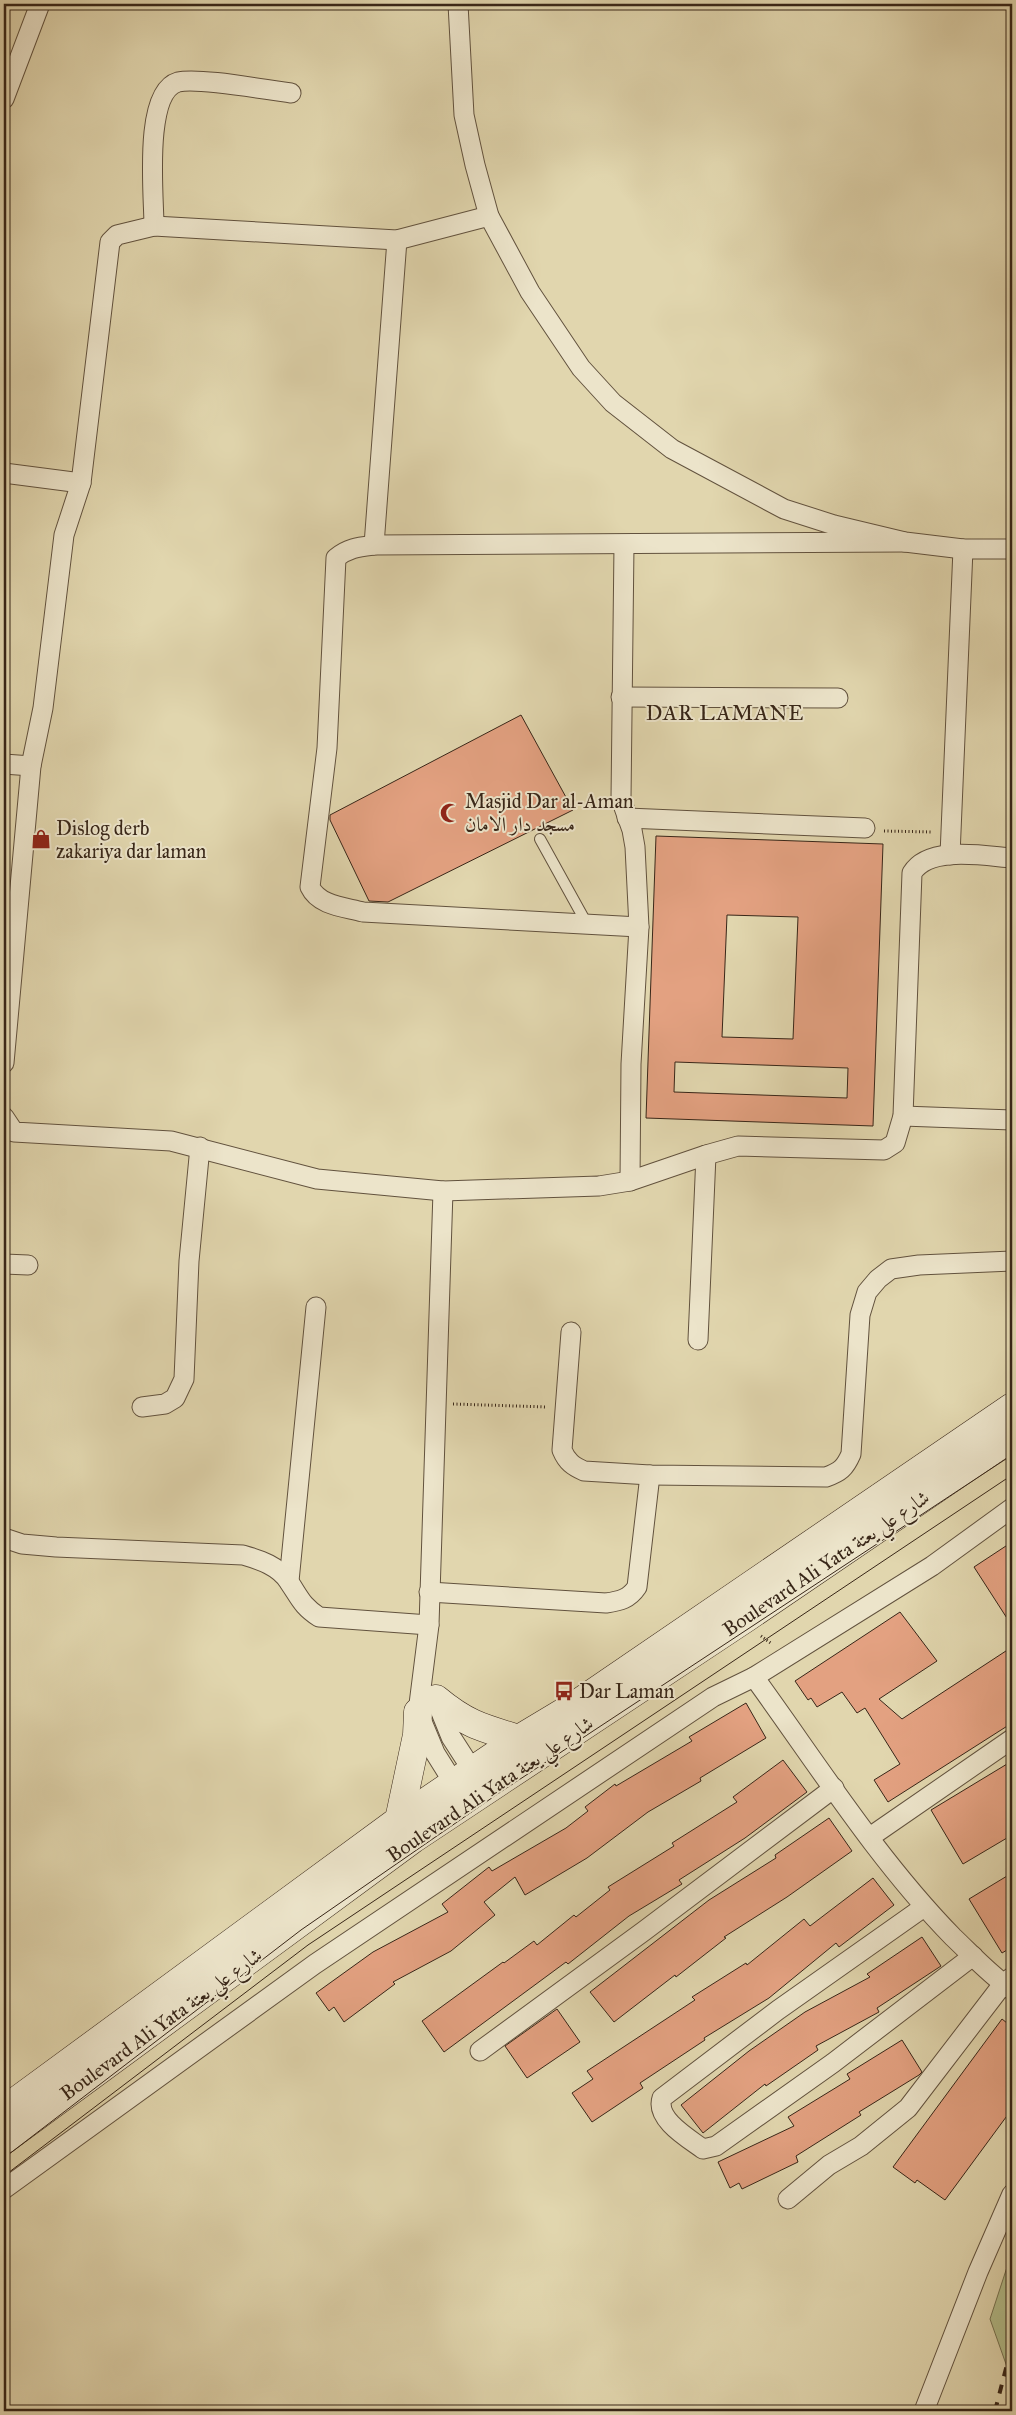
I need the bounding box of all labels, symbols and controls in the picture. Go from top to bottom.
district label: DAR LAMANE [646,700,804,726]
place label: Masjid Dar al-Aman مسجد دار الامان [465,789,634,836]
mosque icon: Masjid Dar al-Aman مسجد دار الامان [439,802,461,824]
place label: Dislog derb zakariya dar laman [56,816,207,863]
shop icon: Dislog derb zakariya dar laman [30,828,52,850]
street label: Boulevard Ali Yata شارع علي يعتة [718,1485,938,1648]
place label: Dar Laman [579,1679,675,1703]
bus stop icon: Dar Laman [553,1680,575,1702]
street label: Boulevard Ali Yata شارع علي يعتة [382,1711,602,1874]
street label: Boulevard Ali Yata شارع علي يعتة [55,1943,271,2112]

